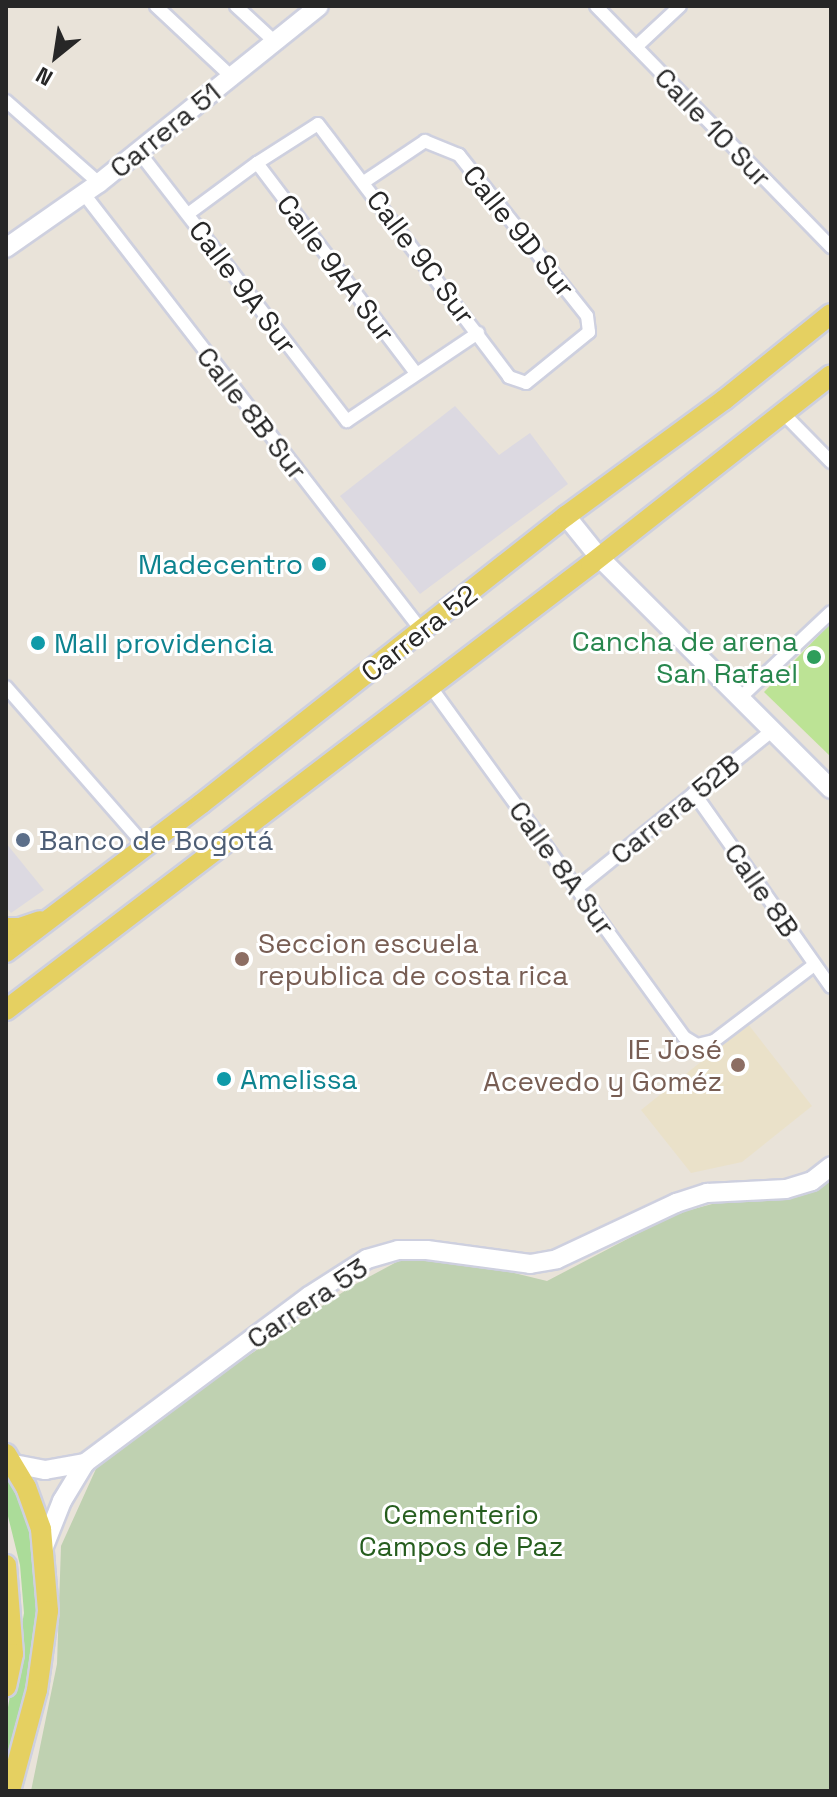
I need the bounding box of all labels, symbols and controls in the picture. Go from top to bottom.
north arrow [16,16,96,96]
street label: Calle 10 Sur [648,60,778,194]
text: N [31,61,57,93]
street label: Carrera 51 [103,75,227,185]
street label: Calle 9D Sur [456,159,582,303]
street label: Calle 9C Sur [360,184,482,330]
street label: Calle 9AA Sur [270,188,402,348]
street label: Calle 9A Sur [182,214,304,360]
street label: Calle 8B Sur [190,340,314,486]
place label: Madecentro [138,547,303,581]
marker: Madecentro [310,555,328,573]
street label: Carrera 52 [354,577,484,689]
place label: Cancha de arena San Rafael [572,624,798,690]
place label: Mall providencia [54,626,273,660]
marker: Mall providencia [29,634,47,652]
marker: Cancha de arena San Rafael [805,648,823,666]
street label: Carrera 52B [604,747,746,871]
street label: Calle 8A Sur [502,794,622,942]
place label: Banco de Bogotá [39,823,273,857]
marker: Banco de Bogotá [14,831,32,849]
street label: Calle 8B [717,836,807,944]
place label: Seccion escuela republica de costa rica [258,926,568,992]
marker: Seccion escuela republica de costa rica [233,950,251,968]
place label: IE José Acevedo y Goméz [483,1032,722,1098]
marker: IE José Acevedo y Goméz [729,1056,747,1074]
place label: Amelissa [240,1062,358,1096]
marker: Amelissa [215,1070,233,1088]
street label: Carrera 53 [240,1250,374,1356]
park label: Cementerio Campos de Paz [359,1497,563,1563]

